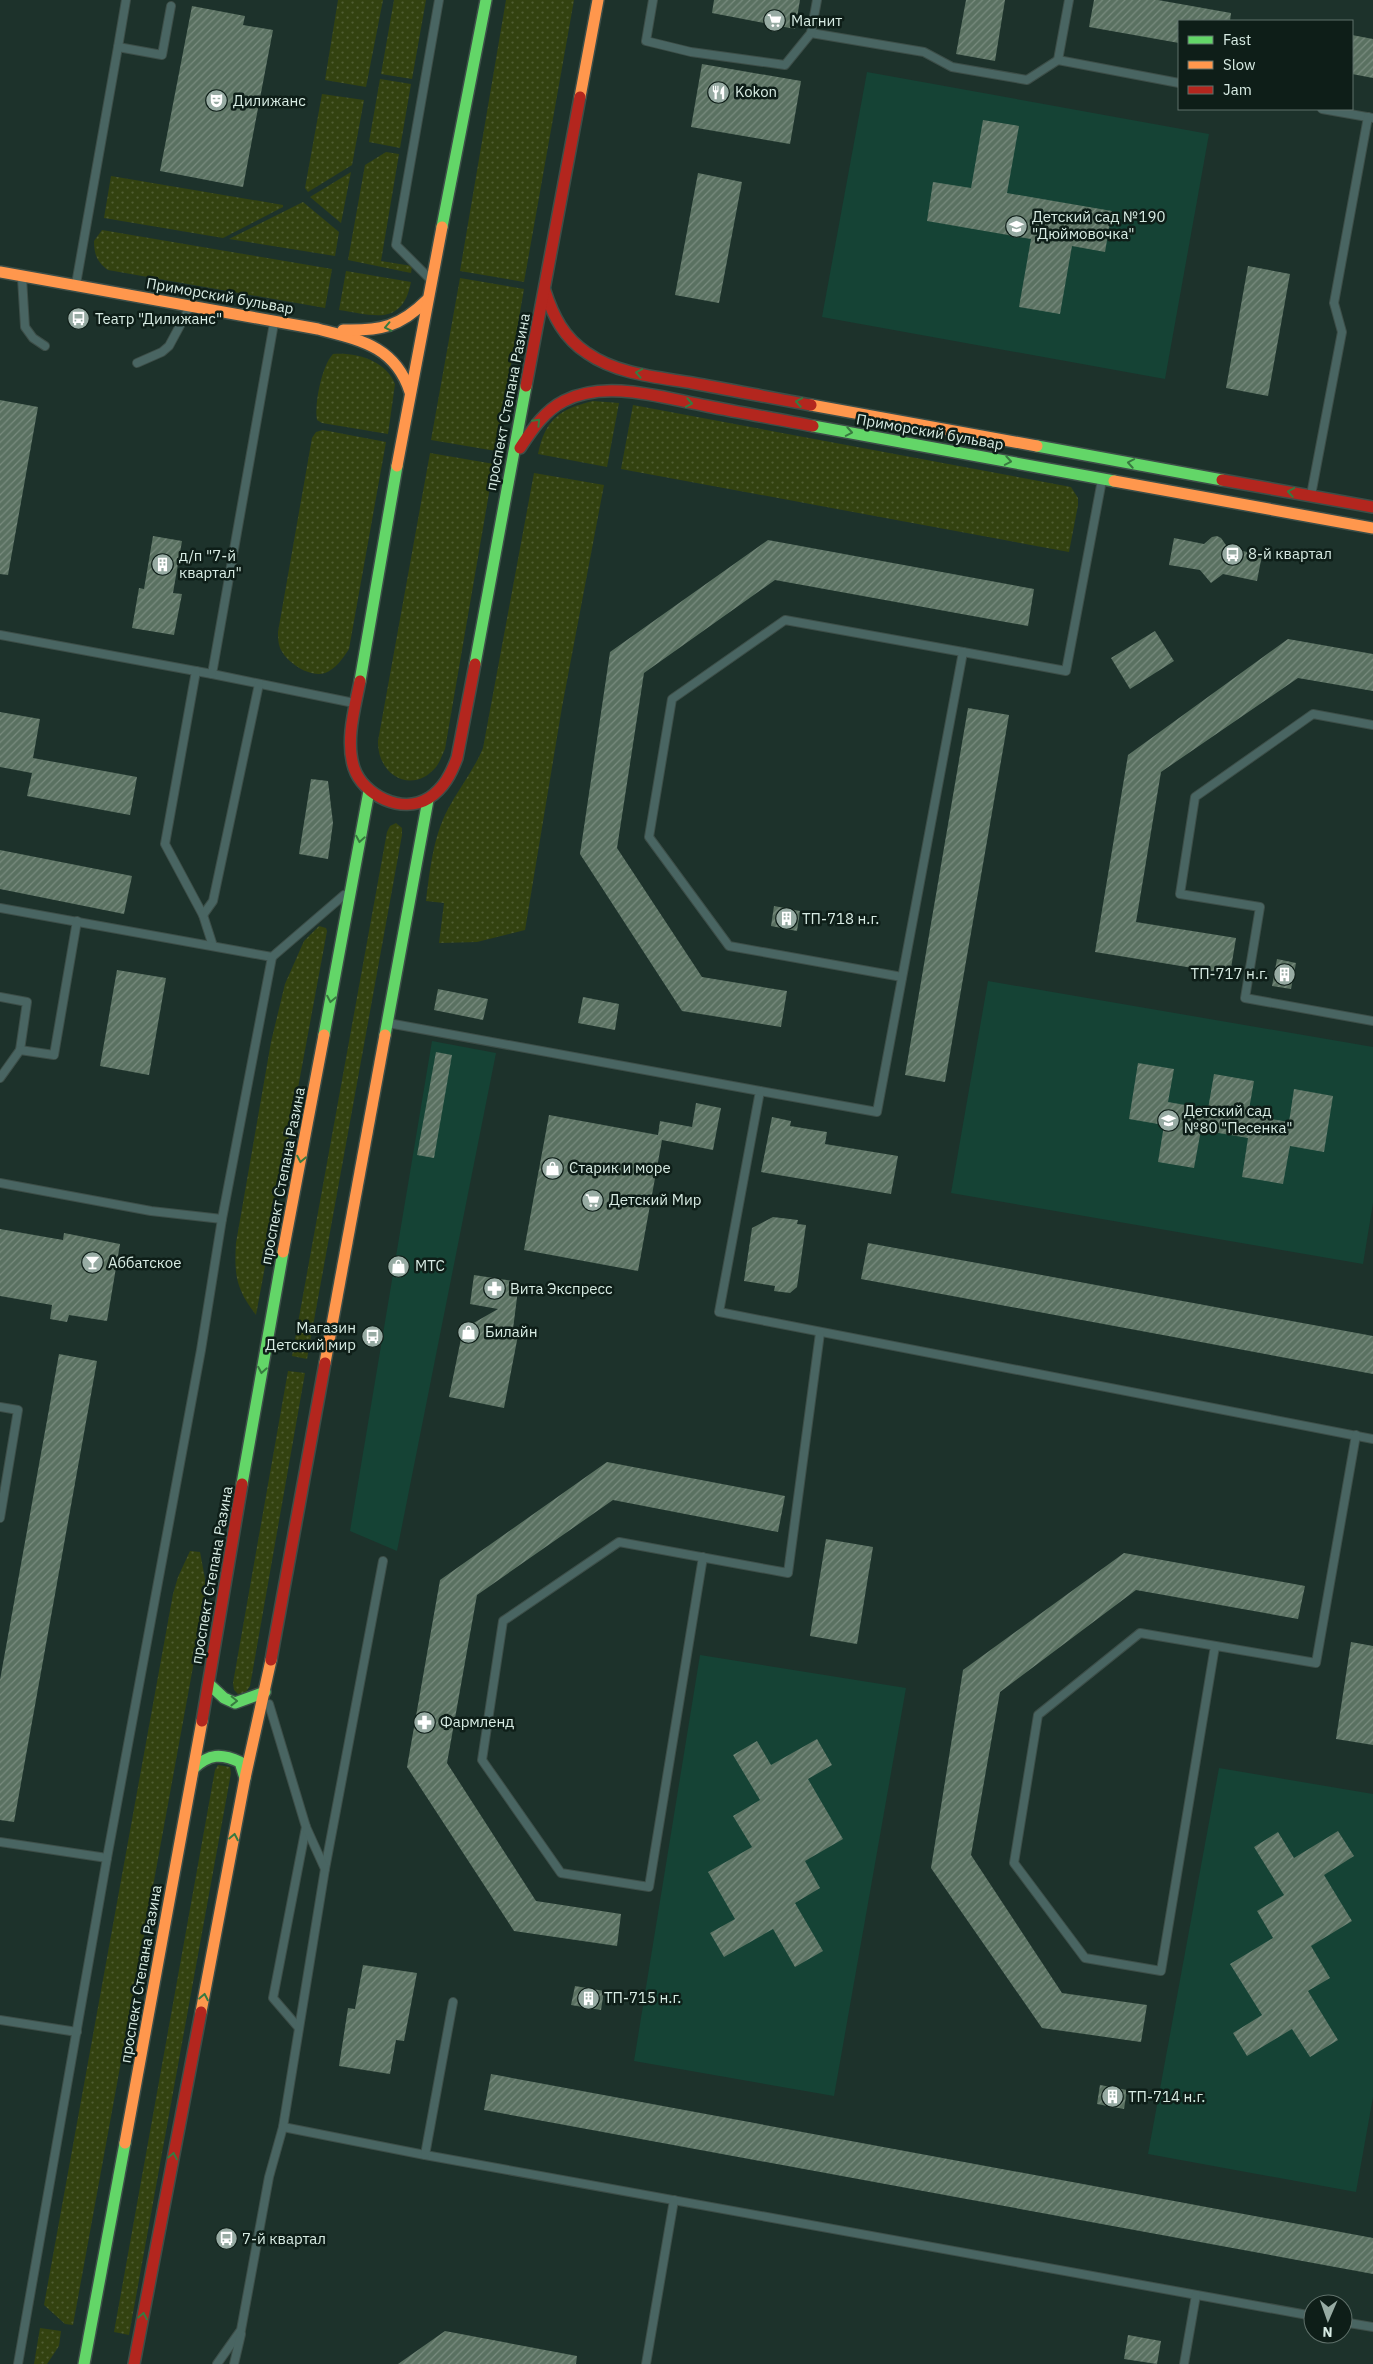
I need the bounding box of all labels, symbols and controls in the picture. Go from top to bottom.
supermarket icon: Магнит [763,9,787,33]
place label: Магнит [791,11,842,30]
legend [1178,20,1353,110]
text: Fast [1223,30,1251,49]
text: Slow [1223,55,1256,74]
restaurant icon: Kokon [707,80,731,104]
text: Jam [1223,80,1252,99]
place label: Kokon [735,82,777,101]
theatre icon: Дилижанс [205,89,229,113]
place label: Дилижанс [233,91,306,110]
place label: Детский сад №190 "Дюймовочка" [1032,207,1166,243]
school or university icon: Детский сад №190 "Дюймовочка" [1004,214,1028,238]
street label: Приморский бульвар [145,273,295,318]
bus stop icon: Театр "Дилижанс" [67,307,91,331]
place label: Театр "Дилижанс" [95,309,222,328]
street label: проспект Степана Разина [481,312,534,492]
one-way arrow [384,321,393,332]
one-way arrow [634,369,643,379]
one-way arrow [684,397,693,407]
one-way arrow [794,398,803,408]
street label: Приморский бульвар [855,409,1005,454]
one-way arrow [531,419,540,428]
one-way arrow [844,426,853,437]
one-way arrow [1004,456,1013,466]
one-way arrow [1126,458,1135,469]
one-way arrow [1286,488,1295,498]
bus stop icon: 8-й квартал [1220,542,1244,566]
place label: 8-й квартал [1248,544,1332,563]
place label: д/п "7-й квартал" [179,546,242,582]
building icon: д/п "7-й квартал" [151,553,175,577]
one-way arrow [356,835,366,844]
building icon: ТП-718 н.г. [774,907,798,931]
place label: ТП-718 н.г. [802,909,879,928]
building icon: ТП-717 н.г. [1272,962,1296,986]
place label: ТП-717 н.г. [1191,964,1268,983]
one-way arrow [326,995,336,1004]
street label: проспект Степана Разина [256,1086,309,1266]
place label: Детский сад №80 "Песенка" [1184,1101,1293,1137]
school or university icon: Детский сад №80 "Песенка" [1156,1108,1180,1132]
one-way arrow [296,1155,307,1163]
shop icon: Старик и море [541,1156,565,1180]
place label: Старик и море [569,1158,671,1177]
supermarket icon: Детский Мир [581,1188,605,1212]
place label: Детский Мир [609,1190,701,1209]
bar icon: Аббатское [80,1251,104,1275]
place label: Аббатское [108,1253,181,1272]
shop icon: МТС [387,1254,411,1278]
place label: МТС [415,1256,445,1275]
pharmacy icon: Вита Экспресс [482,1277,506,1301]
place label: Вита Экспресс [510,1279,613,1298]
place label: Магазин Детский мир [265,1318,356,1354]
shop icon: Билайн [457,1320,481,1344]
place label: Билайн [485,1322,538,1341]
bus stop icon: Магазин Детский мир [360,1325,384,1349]
one-way arrow [257,1366,267,1375]
street label: проспект Степана Разина [186,1484,237,1665]
one-way arrow [231,1696,239,1707]
pharmacy icon: Фармленд [412,1710,436,1734]
place label: Фармленд [440,1712,514,1731]
one-way arrow [228,1833,239,1841]
street label: проспект Степана Разина [115,1883,166,2064]
building icon: ТП-715 н.г. [576,1986,600,2010]
place label: ТП-715 н.г. [604,1988,681,2007]
one-way arrow [198,1992,208,2001]
building icon: ТП-714 н.г. [1100,2085,1124,2109]
place label: ТП-714 н.г. [1128,2087,1205,2106]
one-way arrow [168,2152,178,2161]
bus stop icon: 7-й квартал [214,2227,238,2251]
place label: 7-й квартал [242,2229,326,2248]
north arrow [1303,2294,1353,2344]
one-way arrow [138,2312,148,2320]
text: N [1322,2323,1333,2341]

